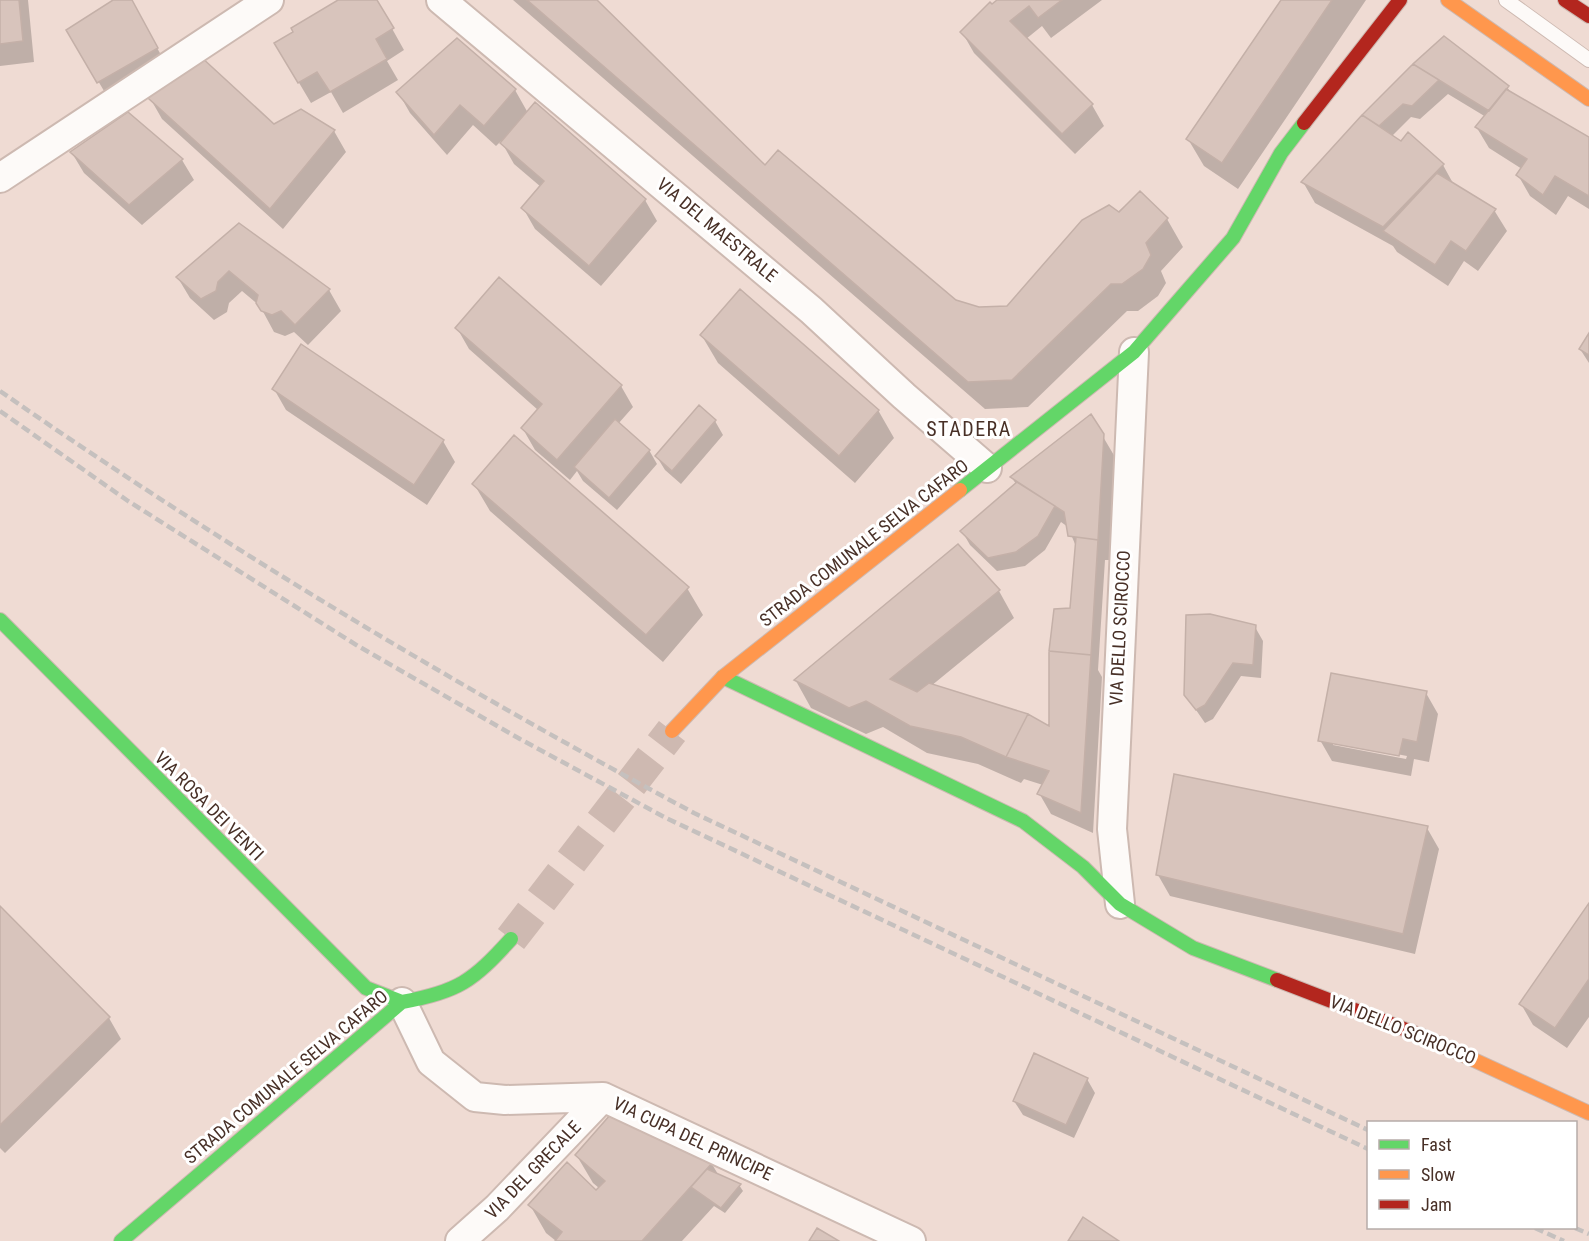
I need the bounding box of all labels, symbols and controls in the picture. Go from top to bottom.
street label: VIA DEL MAESTRALE [653,173,782,286]
district label: STADERA [926,417,1012,441]
street label: STRADA COMUNALE SELVA CAFARO [755,455,972,631]
street label: VIA DELLO SCIROCCO [1105,550,1134,706]
street label: VIA ROSA DEI VENTI [151,747,268,864]
street label: STRADA COMUNALE SELVA CAFARO [180,985,392,1168]
street label: VIA DELLO SCIROCCO [1327,991,1479,1068]
street label: VIA CUPA DEL PRINCIPE [610,1092,776,1185]
street label: VIA DEL GRECALE [480,1116,585,1223]
legend [1367,1121,1577,1229]
text: Fast [1421,1134,1452,1155]
text: Slow [1421,1164,1456,1185]
text: Jam [1421,1194,1452,1215]

